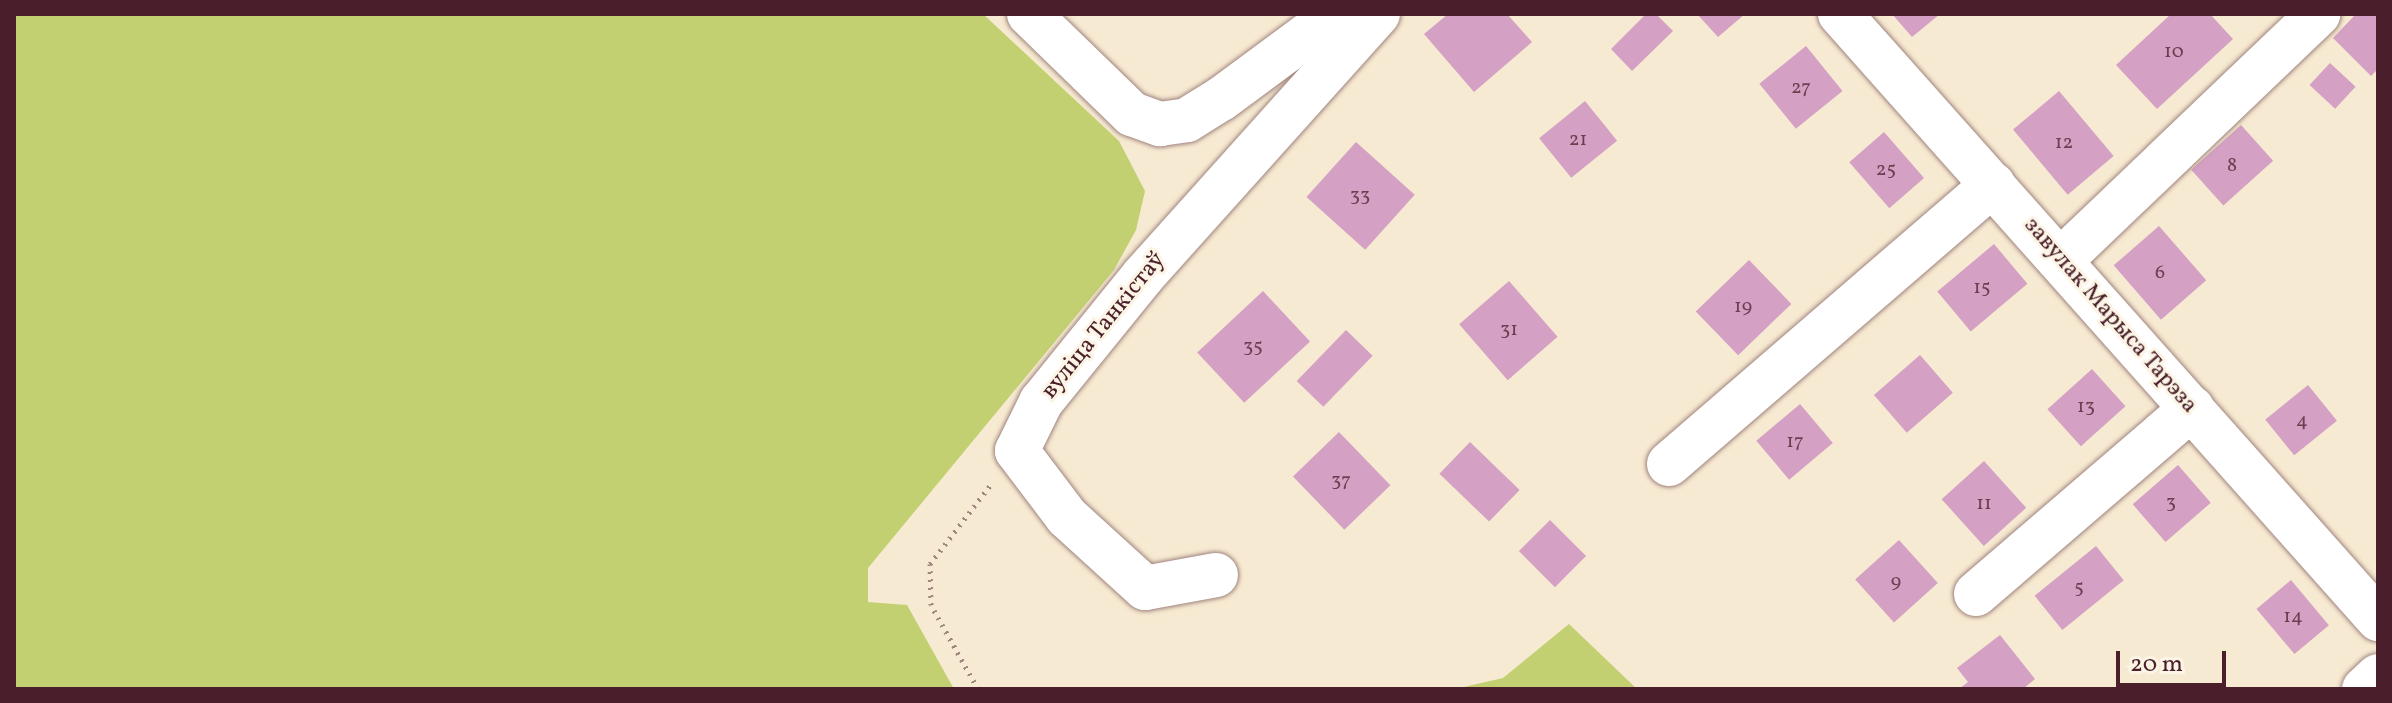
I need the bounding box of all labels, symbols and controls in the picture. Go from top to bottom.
house number: 10 [2164,40,2184,64]
house number: 27 [1791,76,1811,100]
house number: 21 [1569,128,1587,152]
house number: 12 [2055,131,2073,155]
house number: 8 [2227,154,2237,178]
house number: 25 [1876,158,1896,182]
house number: 33 [1350,184,1370,208]
street label: завулак Марыса Тарэза [2017,212,2203,420]
street label: вуліца Танкістаў [1036,247,1172,405]
house number: 6 [2155,261,2165,285]
house number: 15 [1973,276,1991,300]
house number: 19 [1734,295,1752,319]
house number: 31 [1500,318,1518,342]
house number: 35 [1243,335,1263,359]
house number: 13 [2077,395,2095,419]
house number: 4 [2296,409,2308,433]
house number: 17 [1786,430,1804,454]
house number: 37 [1331,469,1351,493]
house number: 3 [2166,491,2176,515]
house number: 11 [1976,492,1992,516]
house number: 9 [1891,570,1901,594]
house number: 5 [2074,576,2084,600]
house number: 14 [2283,605,2303,629]
scale bar [2120,635,2230,685]
text: 20 m [2130,648,2183,682]

